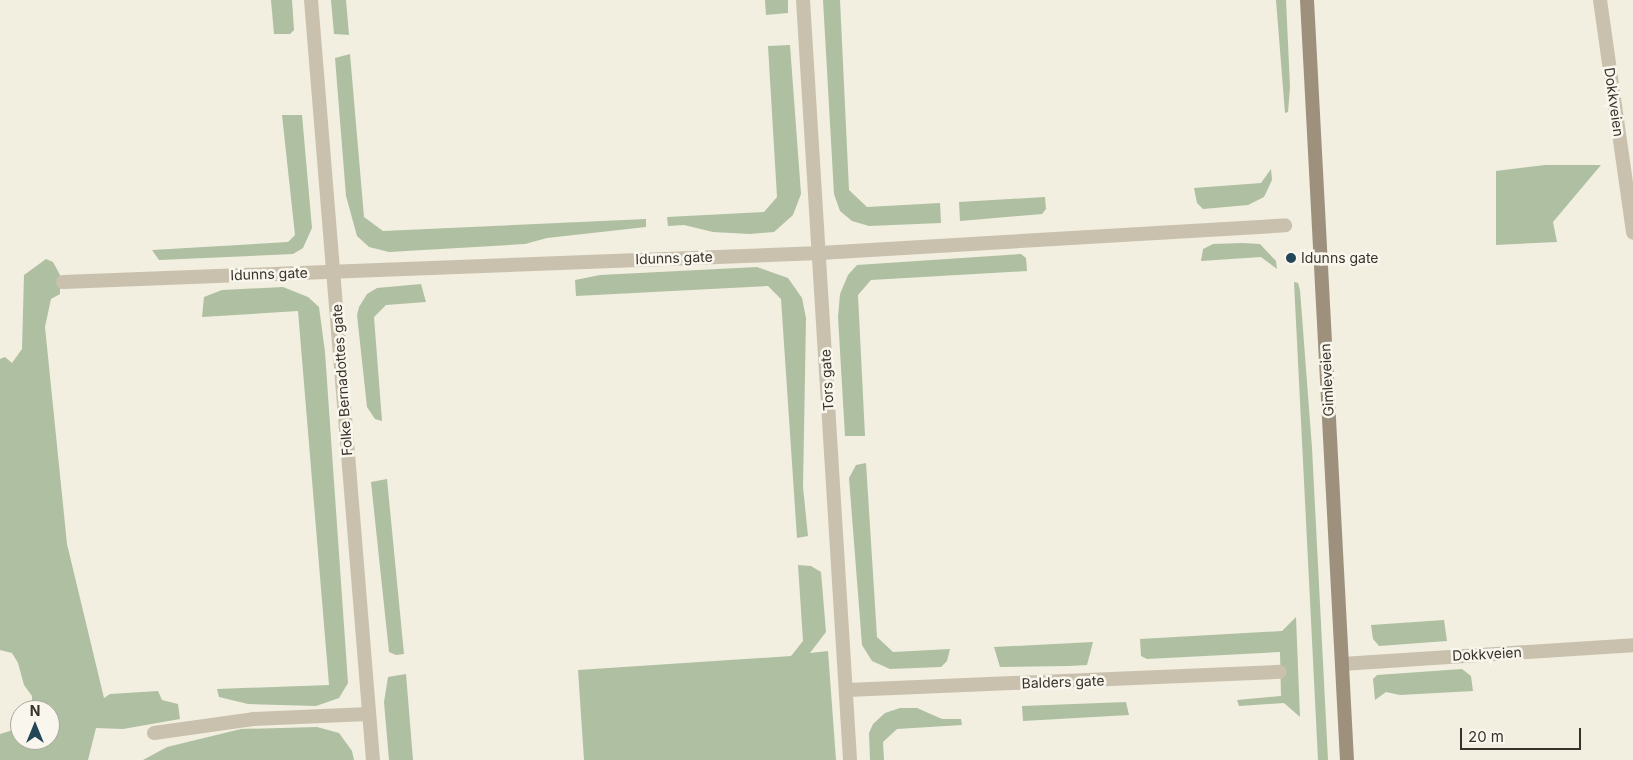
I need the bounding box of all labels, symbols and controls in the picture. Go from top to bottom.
street label: Dokkveien [1601,66,1627,138]
street label: Idunns gate [635,248,713,268]
place label: Idunns gate [1301,250,1379,266]
marker: Idunns gate [1285,252,1297,264]
street label: Idunns gate [230,264,308,284]
street label: Folke Bernadottes gate [328,304,356,456]
street label: Gimleveien [1317,343,1337,417]
street label: Tors gate [817,349,837,411]
street label: Dokkveien [1452,644,1522,664]
street label: Balders gate [1021,672,1105,692]
north arrow [10,700,60,750]
text: N [30,702,40,719]
scale bar [1463,718,1584,750]
text: 20 m [1468,727,1504,746]

